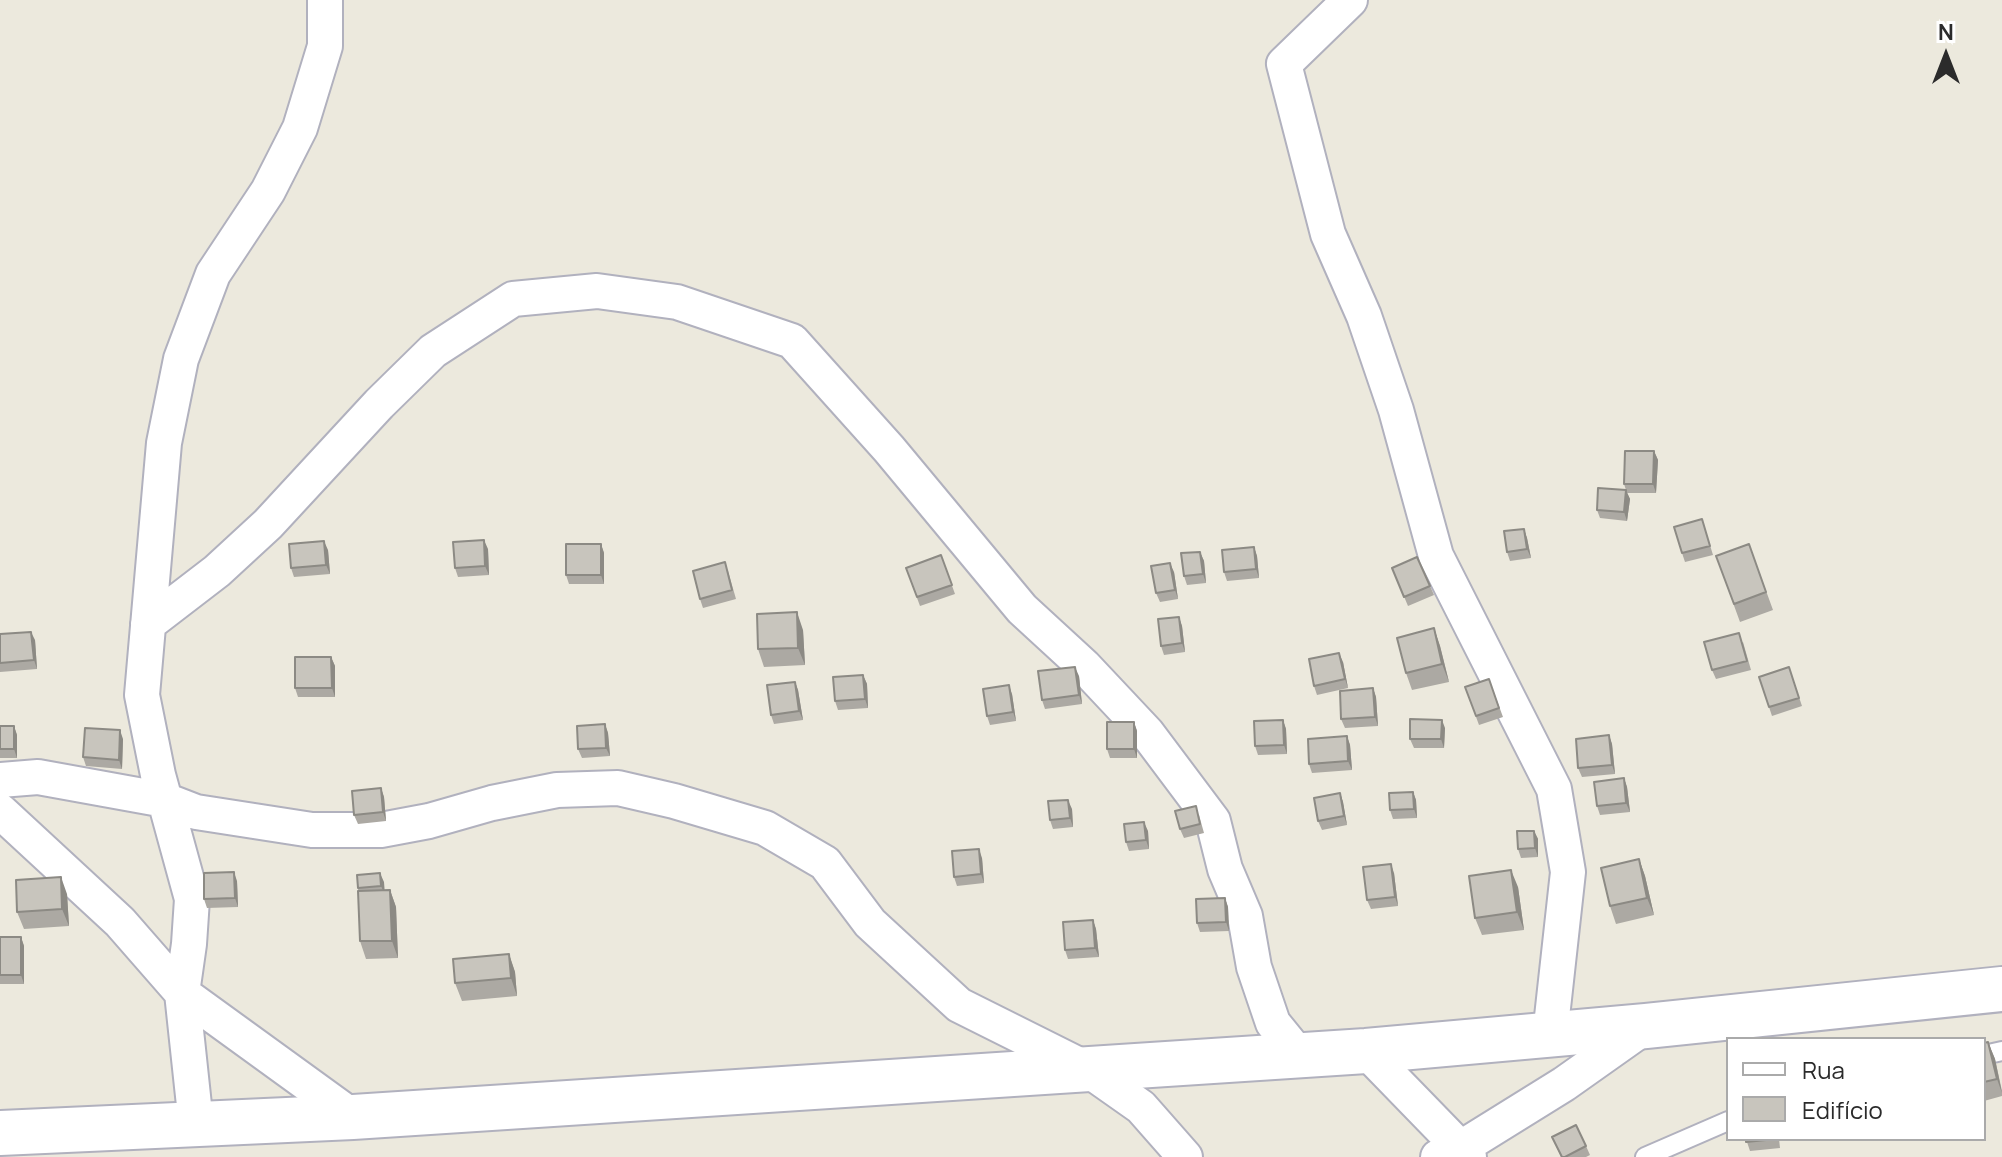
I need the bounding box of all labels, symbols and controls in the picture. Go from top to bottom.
north arrow [1906,16,1986,96]
text: N [1938,17,1954,47]
legend [1726,1037,1986,1141]
text: Rua [1802,1053,1845,1086]
text: Edifício [1802,1093,1883,1126]

